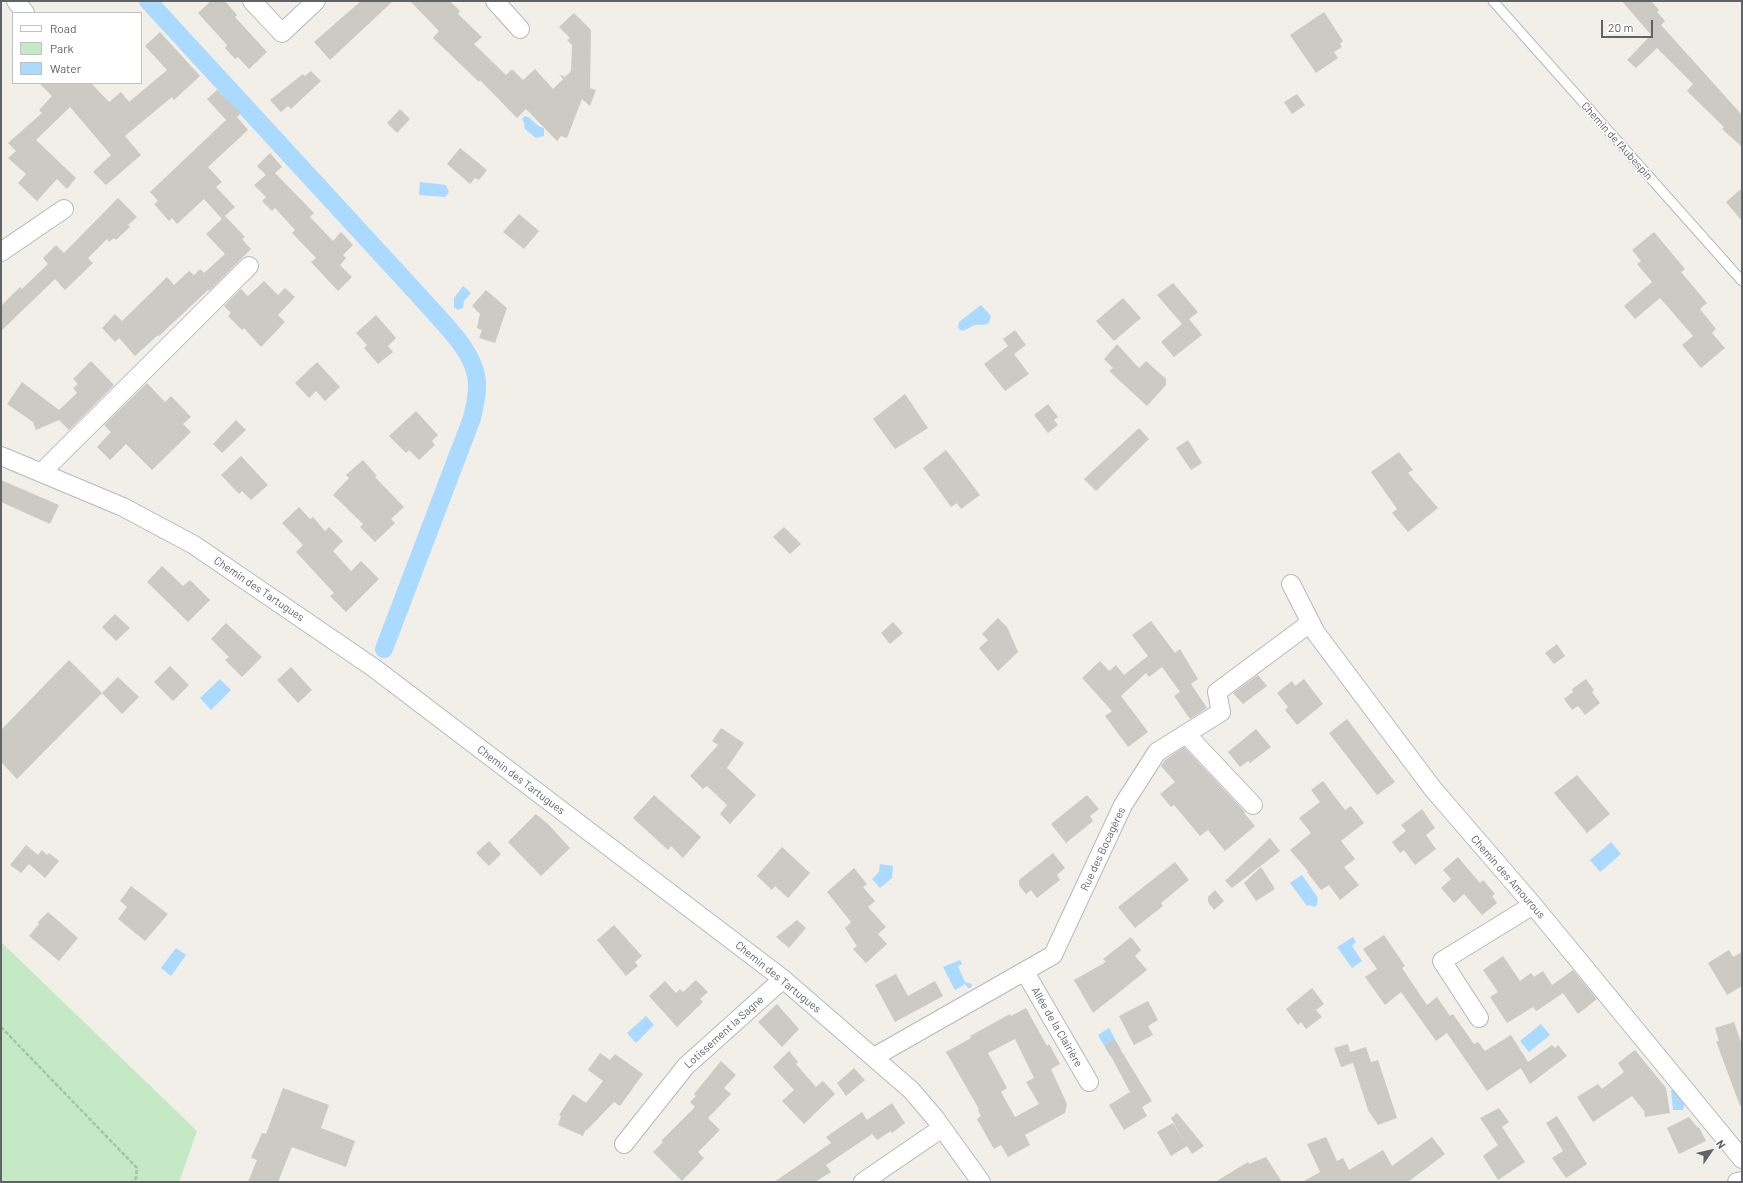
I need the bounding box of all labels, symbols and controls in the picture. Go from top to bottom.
legend [12,12,142,84]
scale bar [1603,12,1655,38]
text: 20 m [1608,20,1634,34]
text: Road [50,21,77,35]
text: Park [50,41,74,55]
text: Water [50,61,81,75]
street label: Chemin de l'Aubespin [1579,99,1655,183]
street label: Chemin des Tartugues [211,554,307,624]
street label: Chemin des Tartugues [475,743,567,817]
street label: Rue des Bocagères [1078,805,1128,893]
street label: Chemin des Amourous [1468,833,1548,921]
street label: Chemin des Tartugues [733,938,823,1016]
street label: Allée de la Clairière [1029,985,1085,1069]
street label: Lotissement la Sagne [682,993,766,1071]
north arrow [1691,1131,1731,1171]
text: N [1714,1137,1729,1151]

